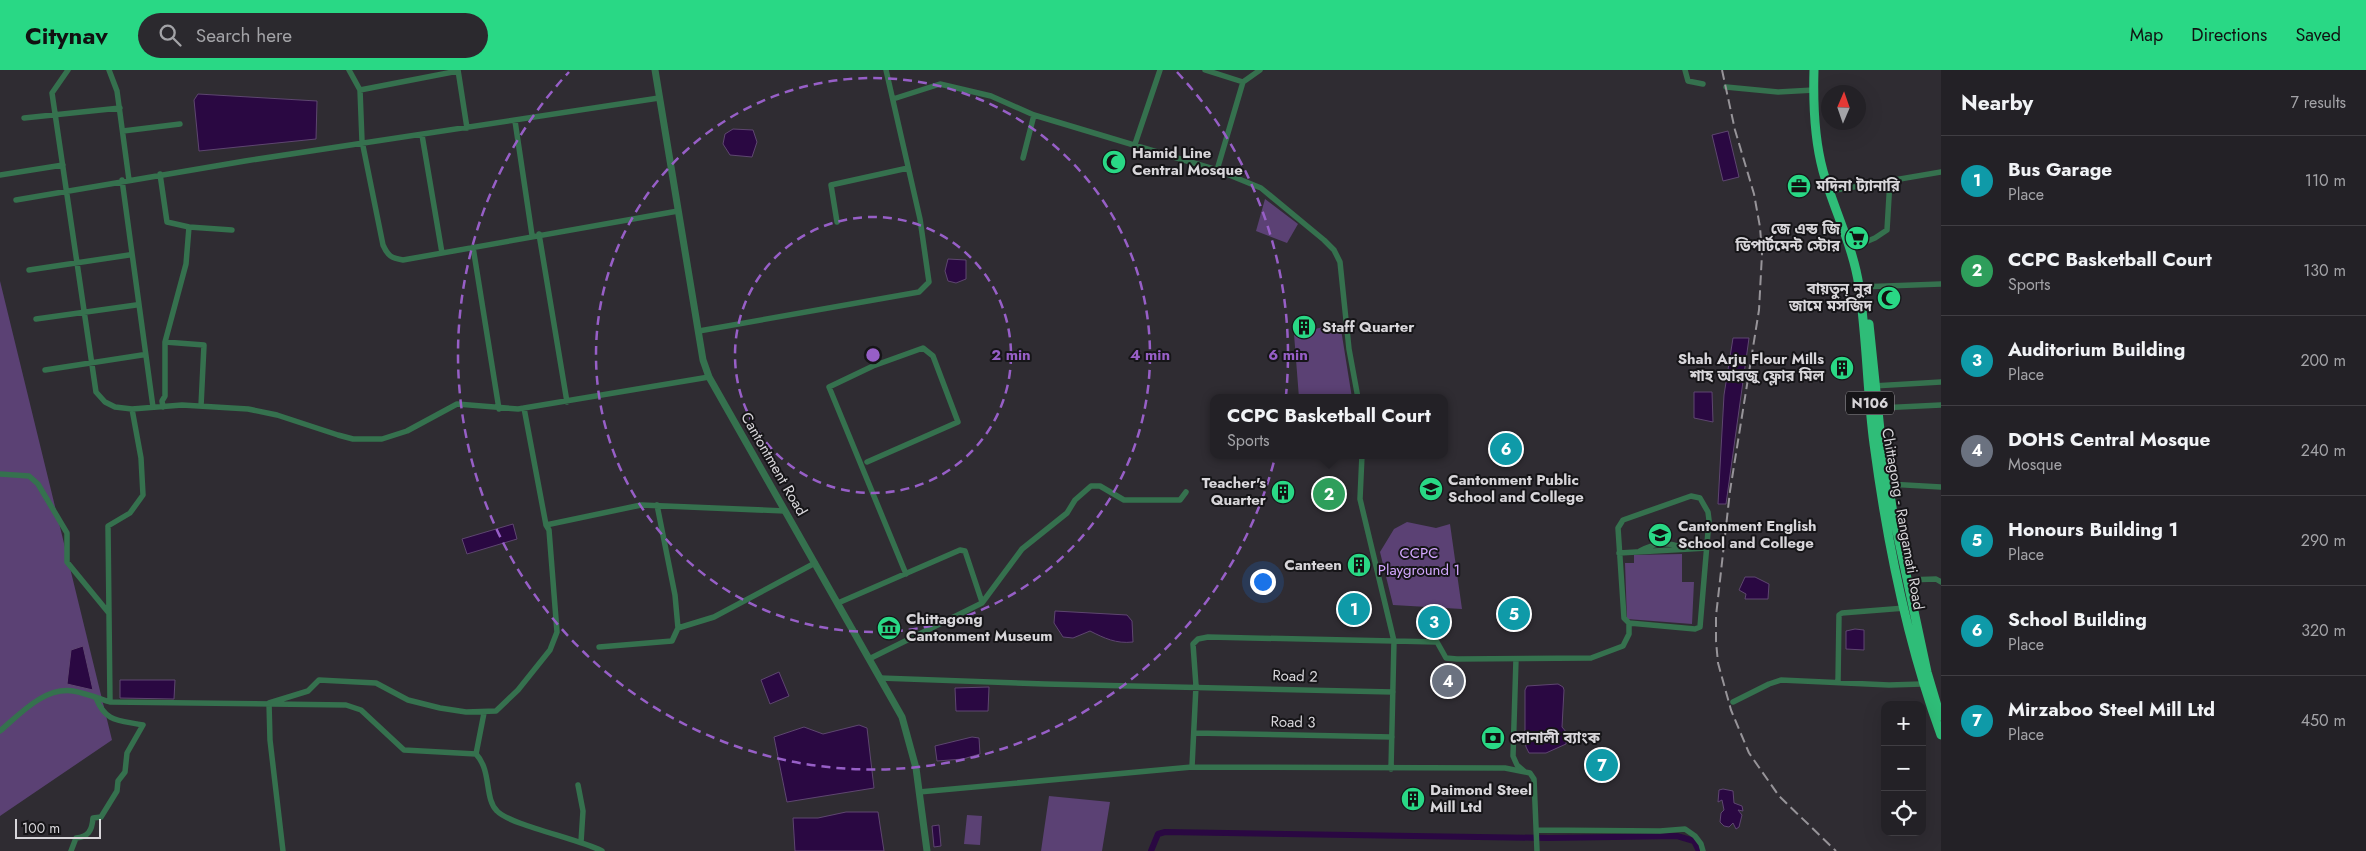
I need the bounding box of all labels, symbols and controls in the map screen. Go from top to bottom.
search box [138,13,488,58]
text: Citynav [25,18,108,53]
icon: search [156,21,184,49]
text: Search here [196,22,292,49]
text: Map [2130,22,2163,48]
text: Directions [2191,22,2267,48]
text: Saved [2295,22,2341,48]
north arrow [1821,85,1866,130]
text: Nearby [1961,88,2033,118]
text: 7 results [2290,91,2346,114]
place label: Hamid Line Central Mosque [1132,142,1243,181]
mosque icon: Hamid Line Central Mosque [1101,149,1127,175]
text: Bus Garage [2008,156,2112,183]
text: 1 [1973,169,1981,192]
text: 110 m [2305,169,2346,192]
office icon: মদিনা ট্যানারি [1786,173,1812,199]
place label: মদিনা ট্যানারি [1815,175,1901,197]
text: Place [2008,183,2044,206]
place label: জে এন্ড জি ডিপার্টমেন্ট স্টোর [1734,218,1841,257]
supermarket icon: জে এন্ড জি ডিপার্টমেন্ট স্টোর [1844,225,1870,251]
text: CCPC Basketball Court [2008,246,2212,273]
text: 2 [1972,259,1982,282]
text: 130 m [2303,259,2346,282]
text: Sports [2008,273,2050,296]
place label: বায়তুন্ নুর জামে মসজিদ [1788,278,1873,317]
mosque icon: বায়তুন্ নুর জামে মসজিদ [1876,285,1902,311]
building icon: Staff Quarter [1291,314,1317,340]
place label: Staff Quarter [1322,316,1415,338]
text: Auditorium Building [2008,336,2185,363]
text: 2 min [991,344,1031,366]
text: 4 min [1130,344,1170,366]
text: 6 min [1268,344,1308,366]
centre of rings [864,346,882,364]
place label: Shah Arju Flour Mills শাহ আরজু ফ্লোর মিল [1678,348,1825,387]
text: 3 [1972,349,1982,372]
text: 200 m [2300,349,2346,372]
building icon: Shah Arju Flour Mills শাহ আরজু ফ্লোর মিল [1829,355,1855,381]
text: Place [2008,363,2044,386]
road number: N106 [1846,392,1894,414]
popup [1210,394,1448,459]
text: CCPC Basketball Court [1227,402,1431,429]
street label: Cantontment Road [735,408,813,520]
street label: Chittagong - Rangamati Road [1876,426,1930,612]
text: DOHS Central Mosque [2008,426,2210,453]
text: Sports [1227,429,1269,452]
pin: 6 [1490,430,1522,468]
text: 4 [1971,439,1983,462]
text: 240 m [2301,439,2346,462]
text: Mosque [2008,453,2062,476]
place label: Cantonment Public School and College [1448,469,1584,508]
place label: Teacher's Quarter [1202,472,1267,511]
pin: 2 [1313,475,1345,513]
school or university icon: Cantonment Public School and College [1418,476,1444,502]
building icon: Teacher's Quarter [1270,479,1296,505]
place label: Cantonment English School and College [1678,515,1817,554]
text: Honours Building 1 [2008,516,2178,543]
school or university icon: Cantonment English School and College [1647,522,1673,548]
text: 5 [1972,529,1982,552]
text: 290 m [2301,529,2346,552]
park label: CCPC Playground 1 [1378,542,1460,581]
text: Place [2008,543,2044,566]
building icon: Canteen [1346,552,1372,578]
place label: Canteen [1284,554,1342,576]
your location [1250,569,1276,595]
pin: 1 [1338,590,1370,628]
pin: 5 [1498,595,1530,633]
pin: 3 [1418,603,1450,641]
text: School Building [2008,606,2147,633]
place label: Chittagong Cantonment Museum [906,608,1053,647]
museum icon: Chittagong Cantonment Museum [876,615,902,641]
text: 6 [1972,619,1982,642]
text: 320 m [2301,619,2346,642]
text: Place [2008,633,2044,656]
pin: 4 [1432,662,1464,700]
street label: Road 2 [1272,664,1318,688]
text: Mirzaboo Steel Mill Ltd [2008,696,2215,723]
map controls [1881,701,1926,836]
button: + [1881,701,1926,746]
text: 7 [1972,709,1982,732]
text: 450 m [2301,709,2346,732]
street label: Road 3 [1270,711,1316,733]
text: Place [2008,723,2044,746]
bank icon: সোনালী ব্যাংক [1480,725,1506,751]
place label: সোনালী ব্যাংক [1510,727,1601,749]
pin: 7 [1586,746,1618,784]
button: − [1881,746,1926,791]
place label: Daimond Steel Mill Ltd [1430,779,1532,818]
building icon: Daimond Steel Mill Ltd [1400,786,1426,812]
button: locate [1881,791,1926,836]
scale bar [15,816,101,839]
text: 100 m [22,818,60,838]

